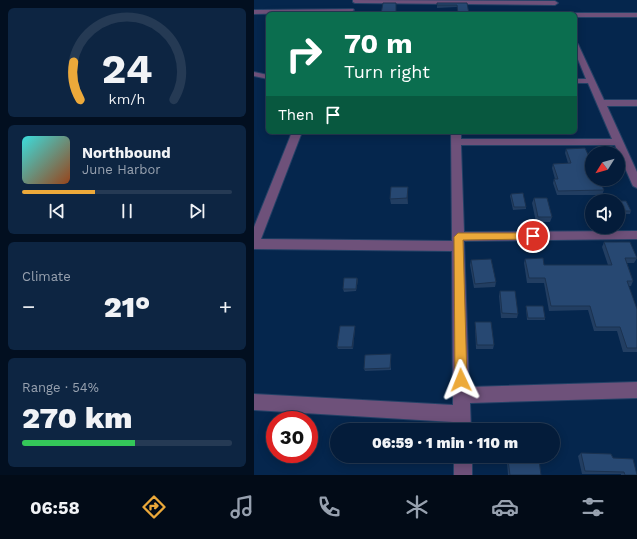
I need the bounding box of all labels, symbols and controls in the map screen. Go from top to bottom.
text: 70 m [344,27,413,60]
icon: right [278,28,330,80]
text: 24 [101,44,153,93]
text: Turn right [344,61,430,82]
text: km/h [109,91,145,107]
icon: arrive [322,104,344,126]
text: Then [278,106,314,124]
text: Northbound [82,144,171,162]
north arrow [585,146,625,186]
map controls [585,146,625,234]
text: June Harbor [82,162,161,177]
button: sound [585,194,625,234]
icon: previous [46,200,68,222]
icon: pause [116,200,138,222]
icon: next [186,200,208,222]
pin [516,219,550,253]
icon: arrive [522,225,544,247]
text: Climate [22,269,71,284]
text: 21° [104,289,150,324]
text: − [22,294,35,319]
text: + [219,294,232,319]
position arrow [440,359,482,401]
text: Range · 54% [22,380,99,395]
text: 270 km [22,400,132,435]
speed limit sign: 30 [266,411,318,463]
text: 06:59 · 1 min · 110 m [372,434,518,452]
icon: directions [140,493,168,521]
icon: music [228,493,256,521]
icon: phone [315,493,343,521]
icon: climate [403,493,431,521]
icon: car [491,493,519,521]
icon: filters [579,493,607,521]
text: 06:58 [30,497,80,518]

